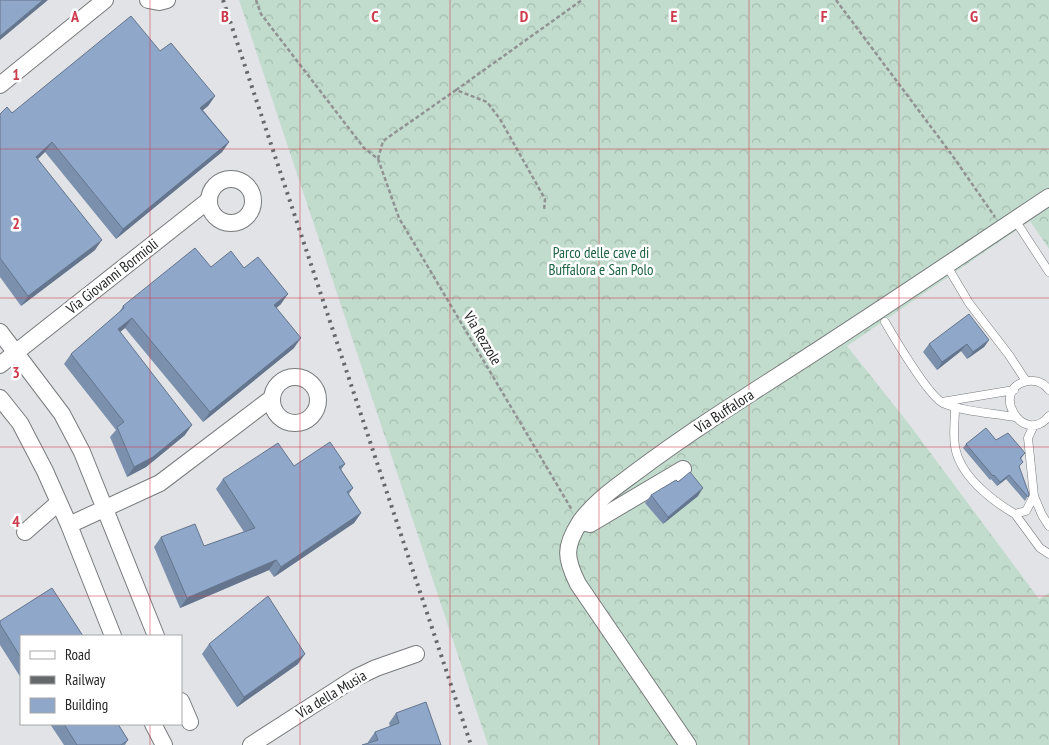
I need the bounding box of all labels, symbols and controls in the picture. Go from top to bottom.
text: A [70,6,80,26]
text: B [221,6,229,26]
text: C [371,6,379,26]
text: D [520,6,529,26]
text: E [671,6,678,26]
text: F [821,6,828,26]
text: G [970,6,978,26]
text: 1 [12,64,20,84]
text: 2 [12,213,20,233]
street label: Via Giovanni Bormioli [61,234,162,318]
park label: Parco delle cave di Buffalora e San Polo [549,243,653,279]
street label: Via Rezzole [459,307,506,368]
text: 3 [12,362,20,382]
street label: Via Buffalora [690,385,757,438]
text: 4 [12,511,20,531]
legend [20,635,182,725]
text: Road [65,645,91,664]
street label: Via della Musia [292,666,370,723]
text: Railway [65,670,106,689]
text: Building [65,695,108,714]

